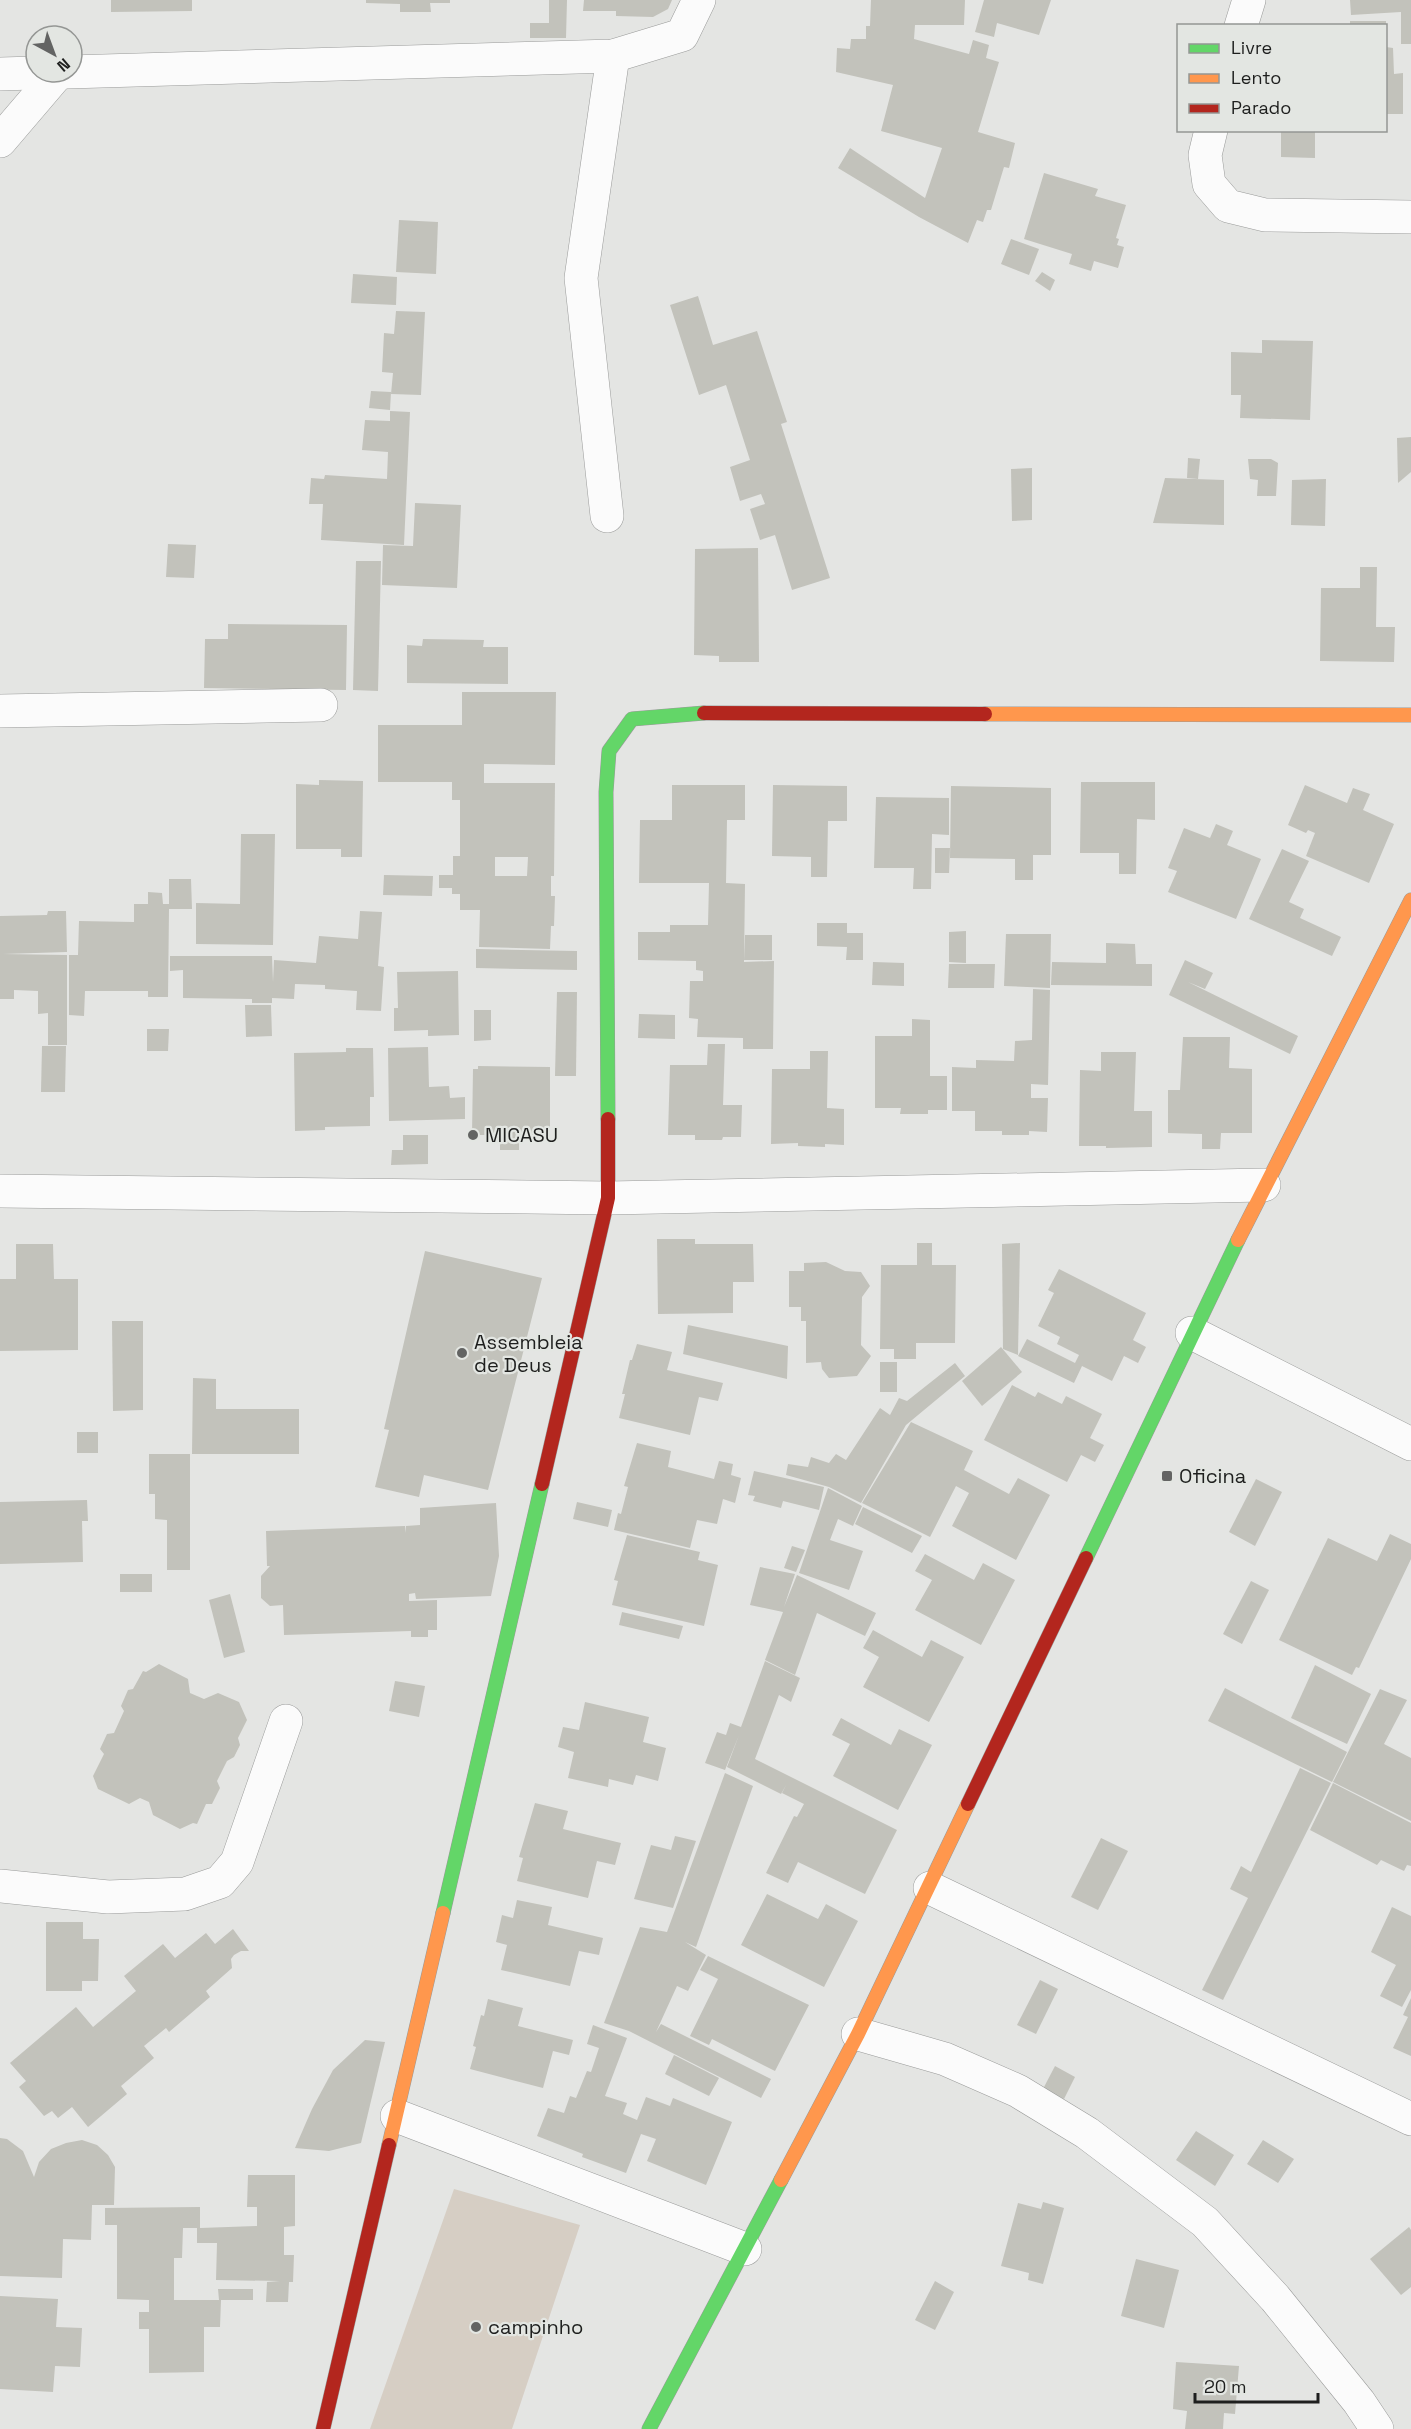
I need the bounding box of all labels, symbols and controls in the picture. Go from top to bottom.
north arrow [24,24,84,84]
legend [1177,24,1387,132]
text: Livre [1231,36,1272,59]
text: N [53,53,74,76]
text: Lento [1231,66,1281,89]
text: Parado [1231,96,1291,119]
place label: MICASU [485,1122,558,1148]
marker: MICASU [466,1128,480,1142]
place label: Assembleia de Deus [474,1329,583,1378]
marker: Assembleia de Deus [455,1346,469,1360]
place label: Oficina [1179,1463,1246,1489]
marker: Oficina [1160,1469,1174,1483]
place label: campinho [488,2314,583,2340]
marker: campinho [469,2320,483,2334]
scale bar [1195,2366,1318,2404]
text: 20 m [1204,2375,1247,2398]

